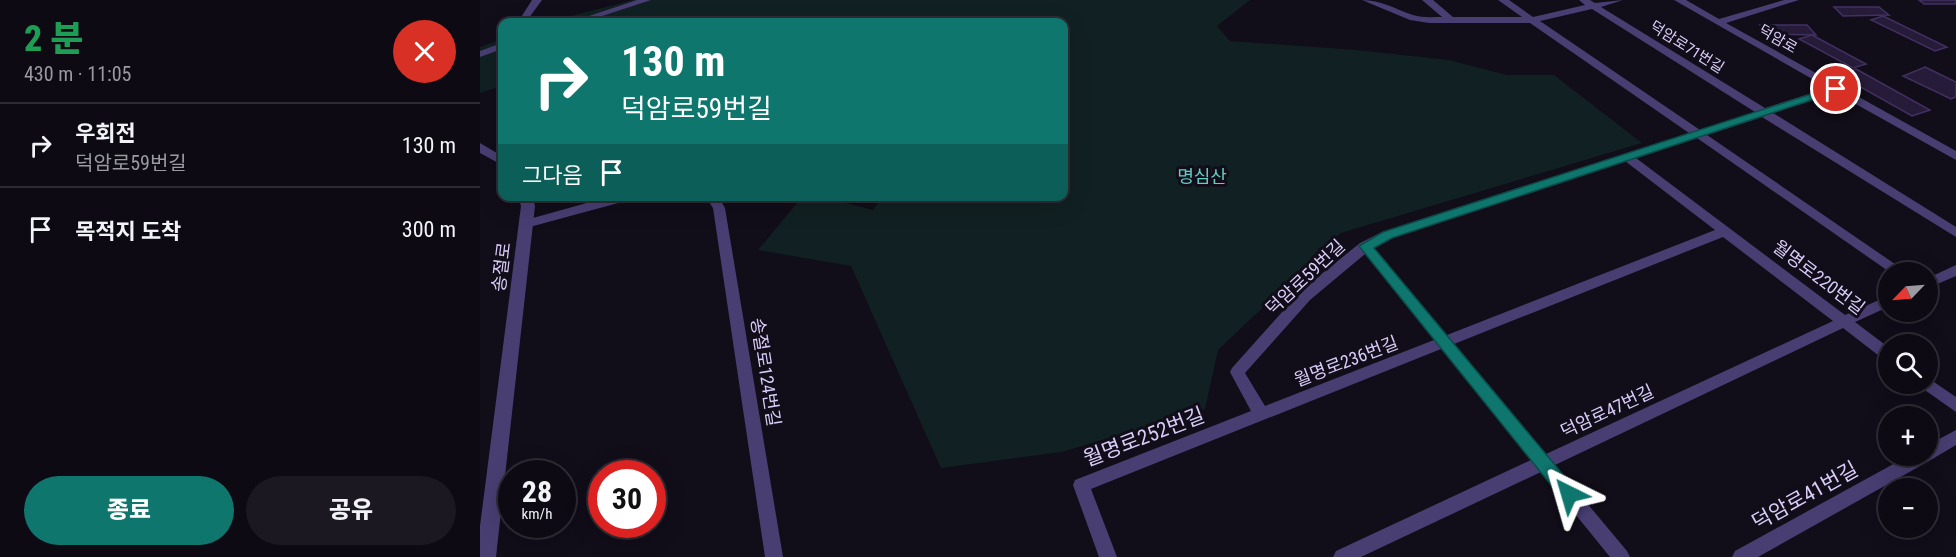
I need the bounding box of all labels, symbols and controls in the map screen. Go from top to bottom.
street label: 덕암로71번길 [1647,17,1727,77]
text: 2 분 [24,18,84,60]
button: close [393,20,456,83]
street label: 덕암로 [1756,21,1800,57]
text: 130 m [621,37,726,86]
icon: right [522,42,600,120]
text: 430 m · 11:05 [24,62,131,86]
pin [1810,63,1861,114]
icon: arrive [1819,72,1852,105]
text: 덕암로59번길 [621,93,772,125]
text: 우회전 [75,121,136,146]
icon: right [24,129,57,162]
text: 130 m [402,133,456,158]
text: 덕암로59번길 [75,151,187,175]
icon: arrive [595,156,628,189]
text: 그다음 [522,163,583,188]
park label: 명심산 [1177,166,1227,187]
icon: arrive [24,213,57,246]
text: 300 m [402,217,456,242]
text: 목적지 도착 [75,219,181,244]
street label: 덕암로59번길 [1261,235,1349,319]
street label: 월명로220번길 [1769,236,1869,318]
street label: 송절로 [488,241,514,293]
north arrow [1878,262,1938,322]
map controls [1878,262,1938,538]
street label: 송절로124번길 [747,316,785,428]
street label: 월명로236번길 [1291,332,1401,390]
button: search [1878,334,1938,394]
street label: 덕암로47번길 [1557,380,1657,442]
street label: 월명로252번길 [1080,403,1208,471]
button: + [1878,406,1938,466]
street label: 덕암로41번길 [1748,457,1862,535]
speed limit sign: 30 [588,460,666,538]
position arrow [1537,462,1601,526]
text: 28 [522,474,552,509]
button: 종료 [24,476,234,545]
button: 공유 [246,476,456,545]
button: − [1878,478,1938,538]
text: km/h [522,505,552,523]

